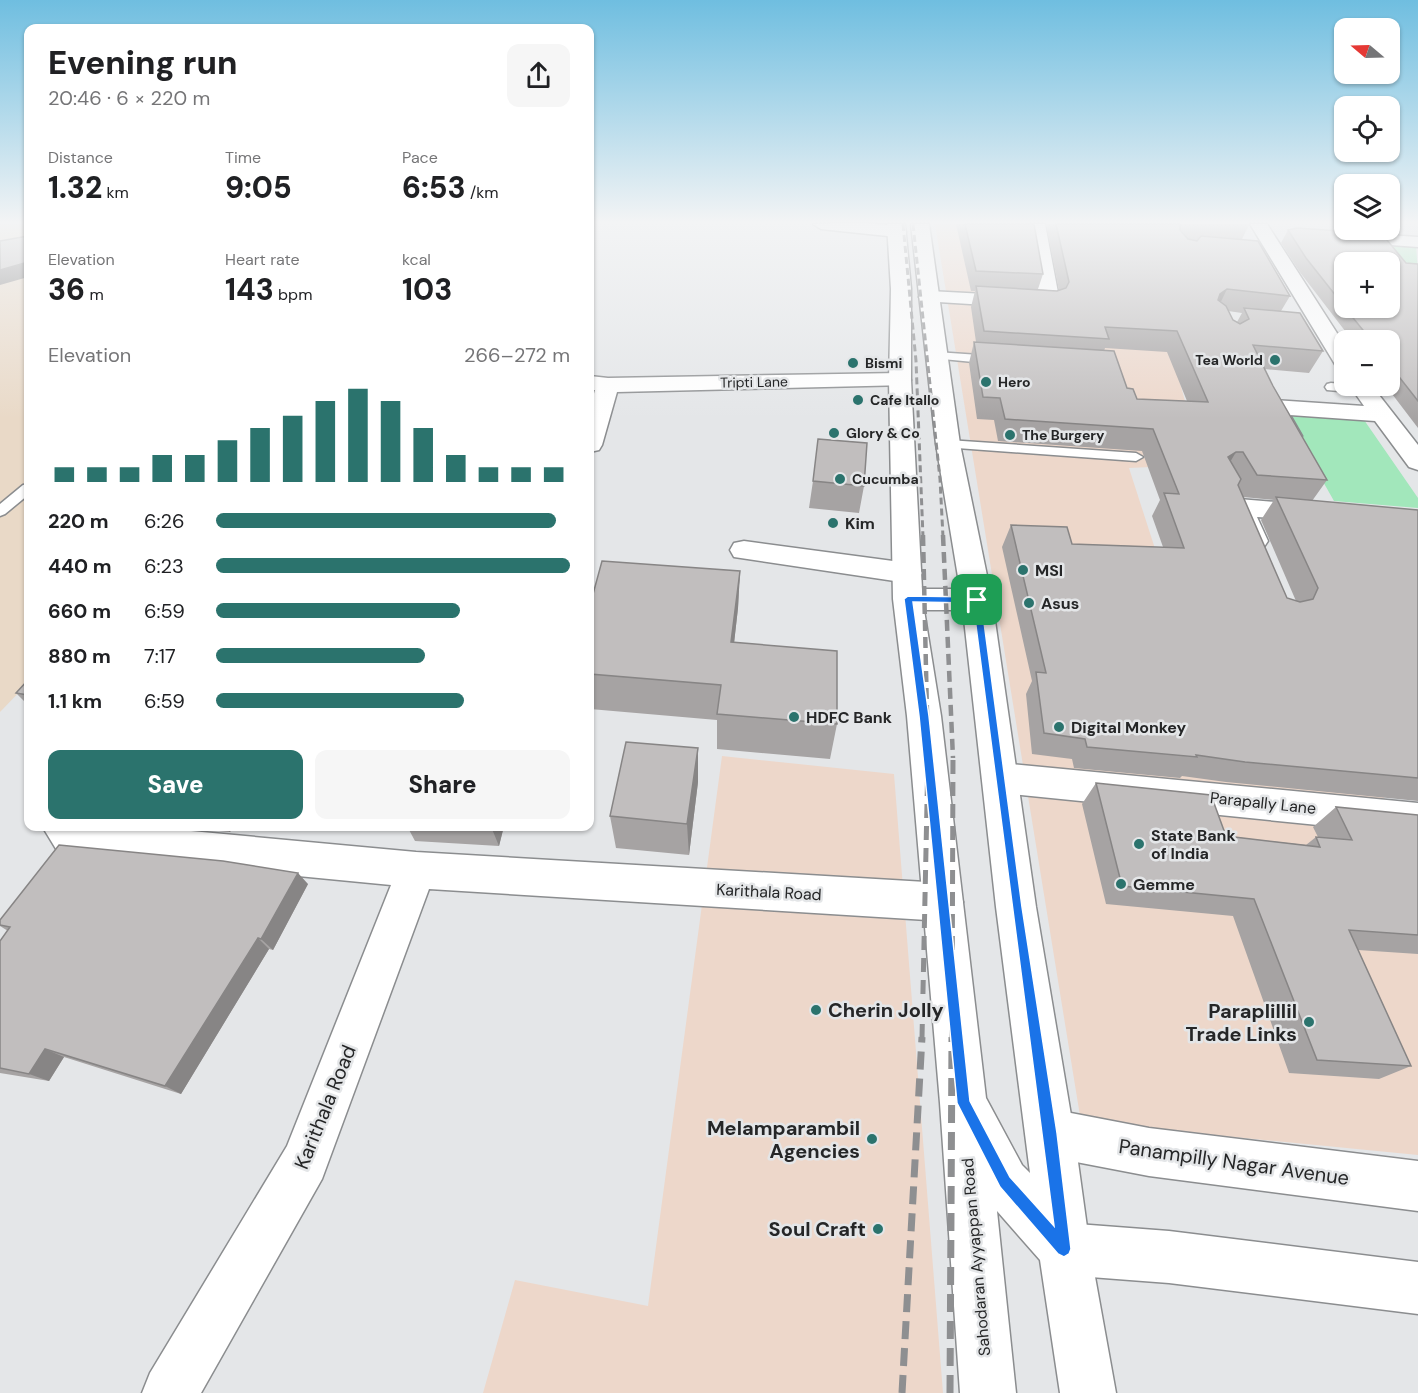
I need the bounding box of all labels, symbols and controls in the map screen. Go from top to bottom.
north arrow [1334,18,1400,84]
map controls [1334,18,1400,396]
text: Evening run [48,41,237,84]
button: share [507,44,570,107]
text: 20:46 · 6 × 220 m [48,85,210,111]
button: locate [1334,96,1400,162]
text: Distance [48,147,113,168]
text: Time [225,147,261,168]
text: Pace [402,147,438,168]
text: 1.32 [48,168,102,207]
text: 9:05 [225,168,292,207]
text: 6:53 [402,168,466,207]
button: layers [1334,174,1400,240]
text: km [102,182,129,203]
text: /km [466,182,499,203]
text: Elevation [48,249,115,270]
text: Heart rate [225,249,300,270]
text: kcal [402,249,431,270]
button: + [1334,252,1400,318]
text: 36 [48,270,85,309]
text: 143 [225,270,274,309]
text: 103 [402,270,452,309]
text: m [85,284,104,305]
text: bpm [274,284,312,305]
button: − [1334,330,1400,396]
text: Elevation [48,342,131,368]
text: 266–272 m [464,342,570,368]
place label: Tea World [1195,351,1263,369]
marker: Tea World [1268,353,1282,367]
place label: Bismi [865,354,902,372]
marker: Bismi [846,356,860,370]
street label: Tripti Lane [720,372,788,392]
place label: Hero [998,373,1031,391]
marker: Hero [979,375,993,389]
place label: Cafe Itallo [870,391,939,409]
marker: Cafe Itallo [851,393,865,407]
place label: Glory & Co [846,424,920,442]
marker: Glory & Co [827,426,841,440]
place label: The Burgery [1022,426,1105,444]
marker: The Burgery [1003,428,1017,442]
place label: Cucumba [852,470,919,488]
marker: Cucumba [833,472,847,486]
text: 220 m [48,508,109,534]
text: 6:26 [144,508,185,534]
place label: Kim [845,513,875,534]
marker: Kim [826,516,840,530]
text: 440 m [48,553,112,579]
text: 6:23 [144,553,184,579]
place label: MSI [1035,560,1063,581]
marker: MSI [1016,563,1030,577]
pin [951,574,1002,625]
icon: arrive [960,583,993,616]
place label: Asus [1041,593,1079,614]
marker: Asus [1022,596,1036,610]
text: 660 m [48,598,111,624]
text: 6:59 [144,598,185,624]
text: 880 m [48,643,111,669]
text: 7:17 [144,643,176,669]
text: 1.1 km [48,688,102,714]
text: 6:59 [144,688,185,714]
place label: HDFC Bank [806,707,893,728]
marker: HDFC Bank [787,710,801,724]
place label: Digital Monkey [1071,717,1187,738]
marker: Digital Monkey [1052,720,1066,734]
button: Save [48,750,303,819]
button: Share [315,750,570,819]
street label: Parapally Lane [1209,787,1317,819]
place label: State Bank of India [1151,825,1236,864]
marker: State Bank of India [1132,837,1146,851]
place label: Gemme [1133,874,1195,895]
marker: Gemme [1114,877,1128,891]
street label: Karithala Road [716,879,822,905]
place label: Cherin Jolly [828,997,944,1023]
place label: Paraplillil Trade Links [1186,998,1297,1047]
marker: Cherin Jolly [809,1003,823,1017]
marker: Paraplillil Trade Links [1302,1015,1316,1029]
street label: Karithala Road [288,1041,362,1173]
place label: Melamparambil Agencies [707,1115,860,1164]
marker: Melamparambil Agencies [865,1132,879,1146]
street label: Panampilly Nagar Avenue [1117,1133,1351,1191]
street label: Sahodaran Ayyappan Road [957,1157,995,1357]
place label: Soul Craft [769,1216,866,1242]
marker: Soul Craft [871,1222,885,1236]

